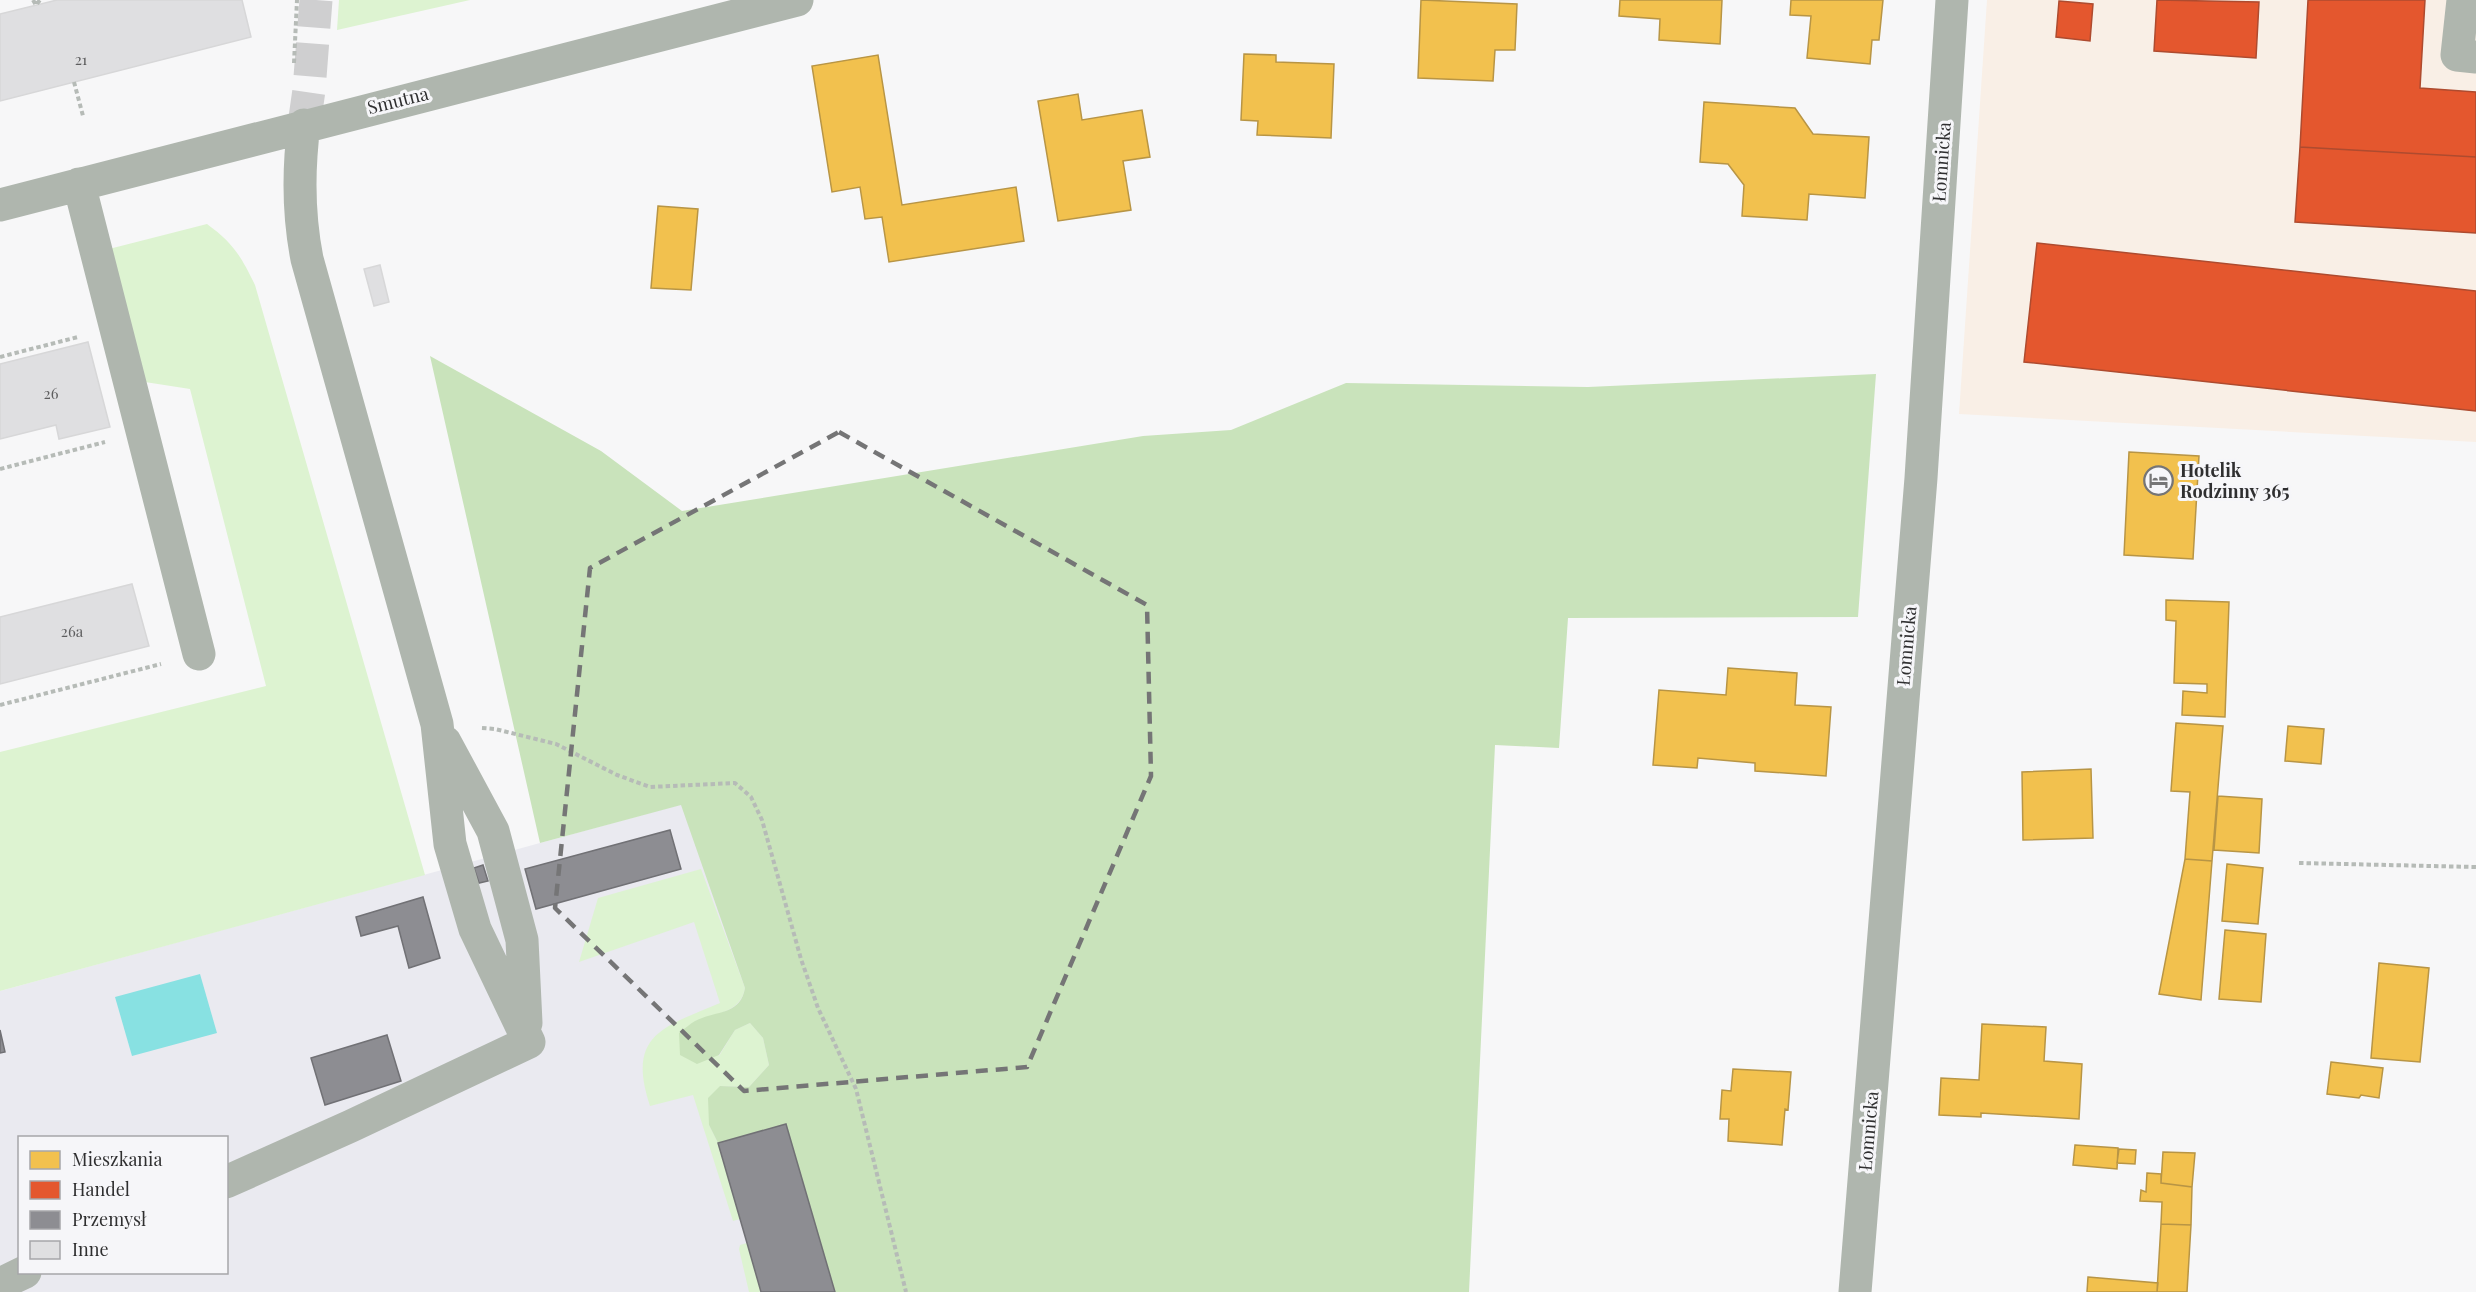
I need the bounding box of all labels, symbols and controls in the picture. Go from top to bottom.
house number: 21 [75,49,88,69]
street label: Smutna [365,81,431,119]
street label: Łomnicka [1926,121,1956,203]
house number: 26 [44,383,59,403]
place label: Hotelik Rodzinny 365 [2180,458,2290,503]
hotel icon: Hotelik Rodzinny 365 [2143,465,2175,497]
street label: Łomnicka [1891,605,1921,687]
house number: 26a [61,621,84,641]
street label: Łomnicka [1853,1090,1883,1172]
legend [18,1136,228,1274]
text: Mieszkania [72,1147,162,1171]
text: Handel [72,1177,130,1201]
text: Przemysł [72,1207,147,1231]
text: Inne [72,1237,109,1261]

